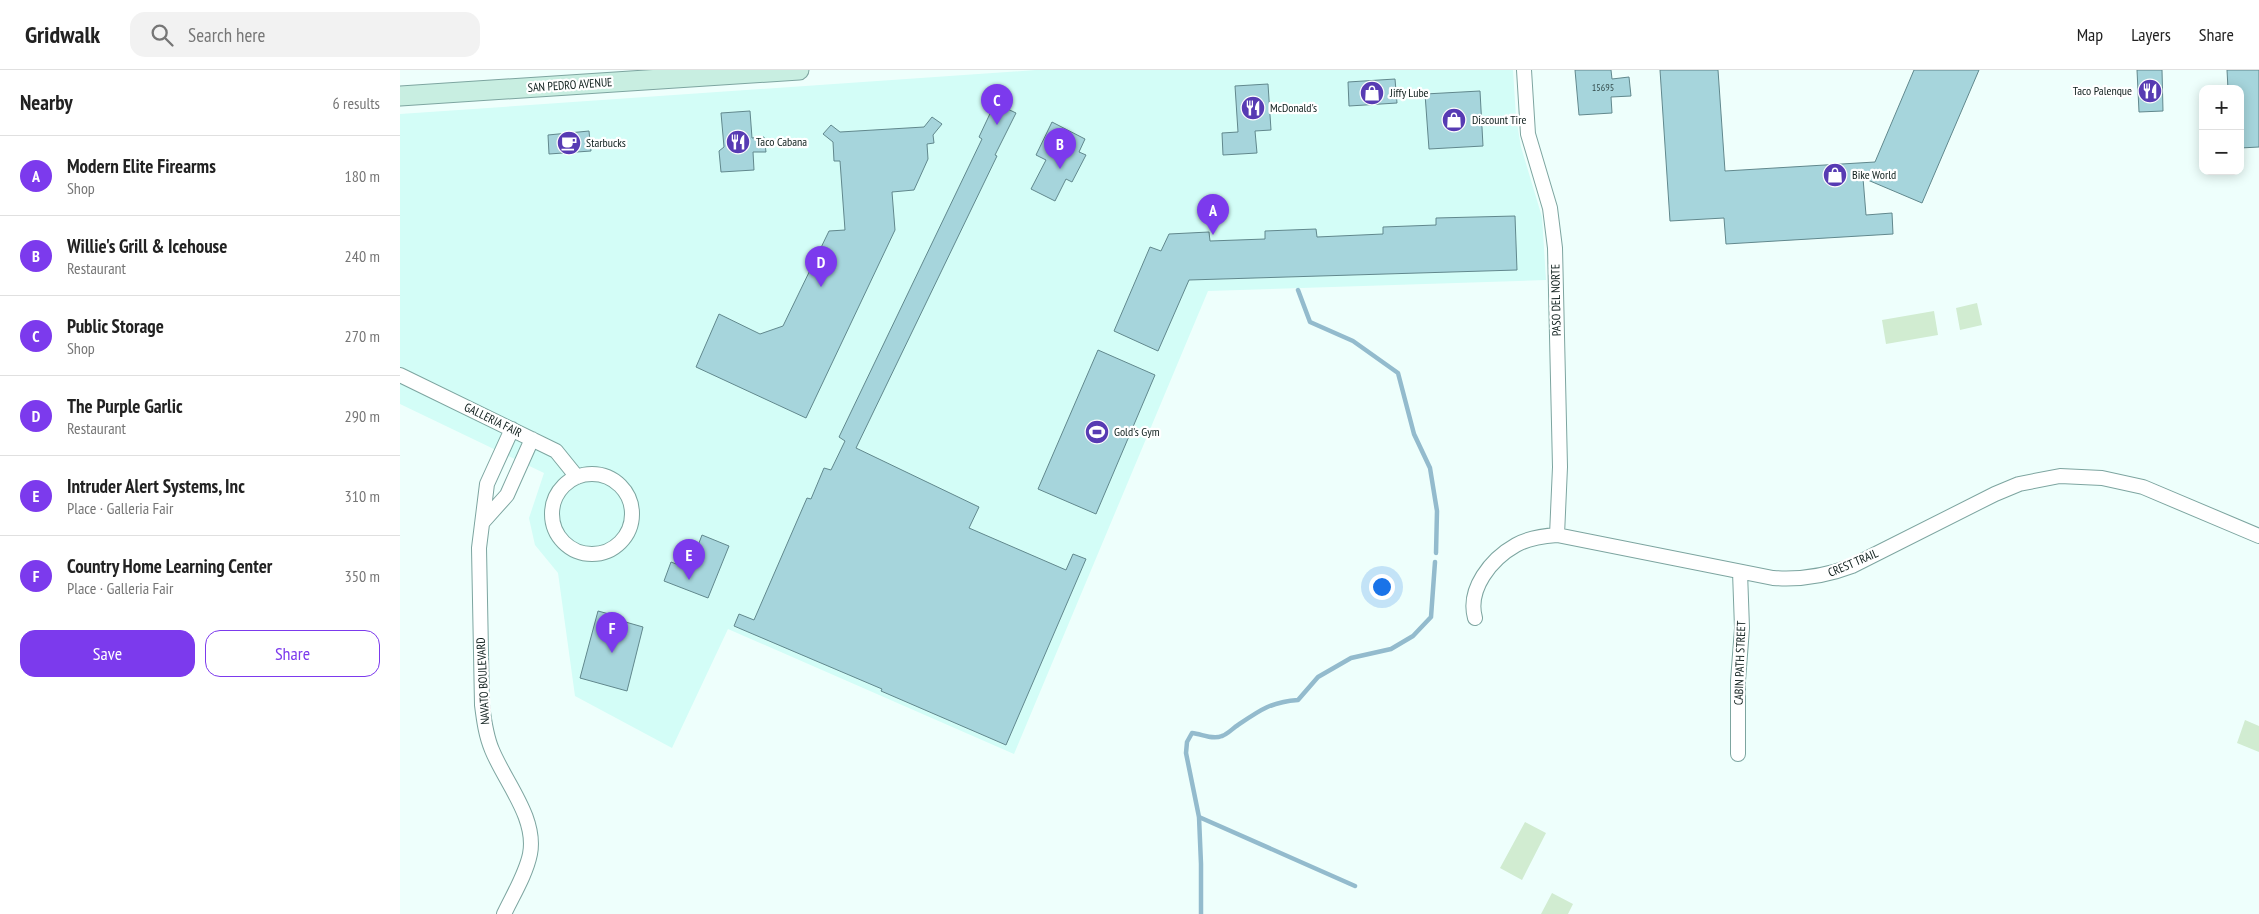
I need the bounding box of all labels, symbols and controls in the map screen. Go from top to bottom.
search box [130,12,480,57]
text: Gridwalk [25,19,100,50]
icon: search [148,21,176,49]
text: Search here [188,23,265,47]
text: Map [2077,23,2103,46]
text: Layers [2131,23,2171,46]
text: Share [2199,23,2234,46]
street label: SAN PEDRO AVENUE [527,74,613,95]
restaurant icon: Taco Palenque [2137,78,2163,104]
shop icon: Jiffy Lube [1359,80,1385,106]
house number: 15695 [1592,81,1614,94]
place label: Taco Palenque [2073,83,2132,98]
pin: C [981,84,1013,125]
place label: Jiffy Lube [1389,85,1429,100]
map controls [2199,85,2244,175]
button: + [2199,85,2244,130]
text: Nearby [20,89,73,116]
text: 6 results [333,93,380,113]
restaurant icon: McDonald's [1240,95,1266,121]
place label: McDonald's [1270,100,1317,115]
shop icon: Discount Tire [1441,107,1467,133]
place label: Discount Tire [1472,112,1526,127]
pin: B [1044,128,1076,169]
restaurant icon: Taco Cabana [725,129,751,155]
cafe icon: Starbucks [556,130,582,156]
button: − [2199,130,2244,175]
place label: Taco Cabana [756,134,807,149]
place label: Starbucks [586,135,626,150]
text: Modern Elite Firearms [67,154,216,178]
shop icon: Bike World [1822,162,1848,188]
text: A [32,166,40,186]
text: 180 m [345,166,380,186]
place label: Bike World [1852,167,1896,182]
text: Shop [67,178,95,198]
pin: A [1197,194,1229,235]
text: Willie's Grill & Icehouse [67,234,227,258]
text: B [32,246,40,266]
text: 240 m [345,246,380,266]
pin: D [805,246,837,287]
text: Restaurant [67,258,126,278]
street label: PASO DEL NORTE [1547,264,1564,336]
text: Public Storage [67,314,164,338]
text: C [32,326,40,346]
text: 270 m [345,326,380,346]
text: Shop [67,338,95,358]
text: The Purple Garlic [67,394,183,418]
street label: GALLERIA FAIR [462,399,525,440]
text: D [32,406,40,426]
text: 290 m [345,406,380,426]
text: Restaurant [67,418,126,438]
sports icon: Gold's Gym [1084,419,1110,445]
place label: Gold's Gym [1114,424,1160,439]
text: Intruder Alert Systems, Inc [67,474,245,498]
text: E [33,486,39,506]
text: 310 m [345,486,380,506]
text: Place · Galleria Fair [67,498,173,518]
pin: E [673,539,705,580]
street label: CREST TRAIL [1825,545,1880,580]
text: Country Home Learning Center [67,554,272,578]
text: F [33,566,39,586]
text: 350 m [345,566,380,586]
your location [1369,574,1395,600]
text: Place · Galleria Fair [67,578,173,598]
pin: F [596,612,628,653]
street label: CABIN PATH STREET [1731,620,1748,705]
button: Save [20,630,195,677]
button: Share [205,630,380,677]
street label: NAVATO BOULEVARD [473,637,492,725]

